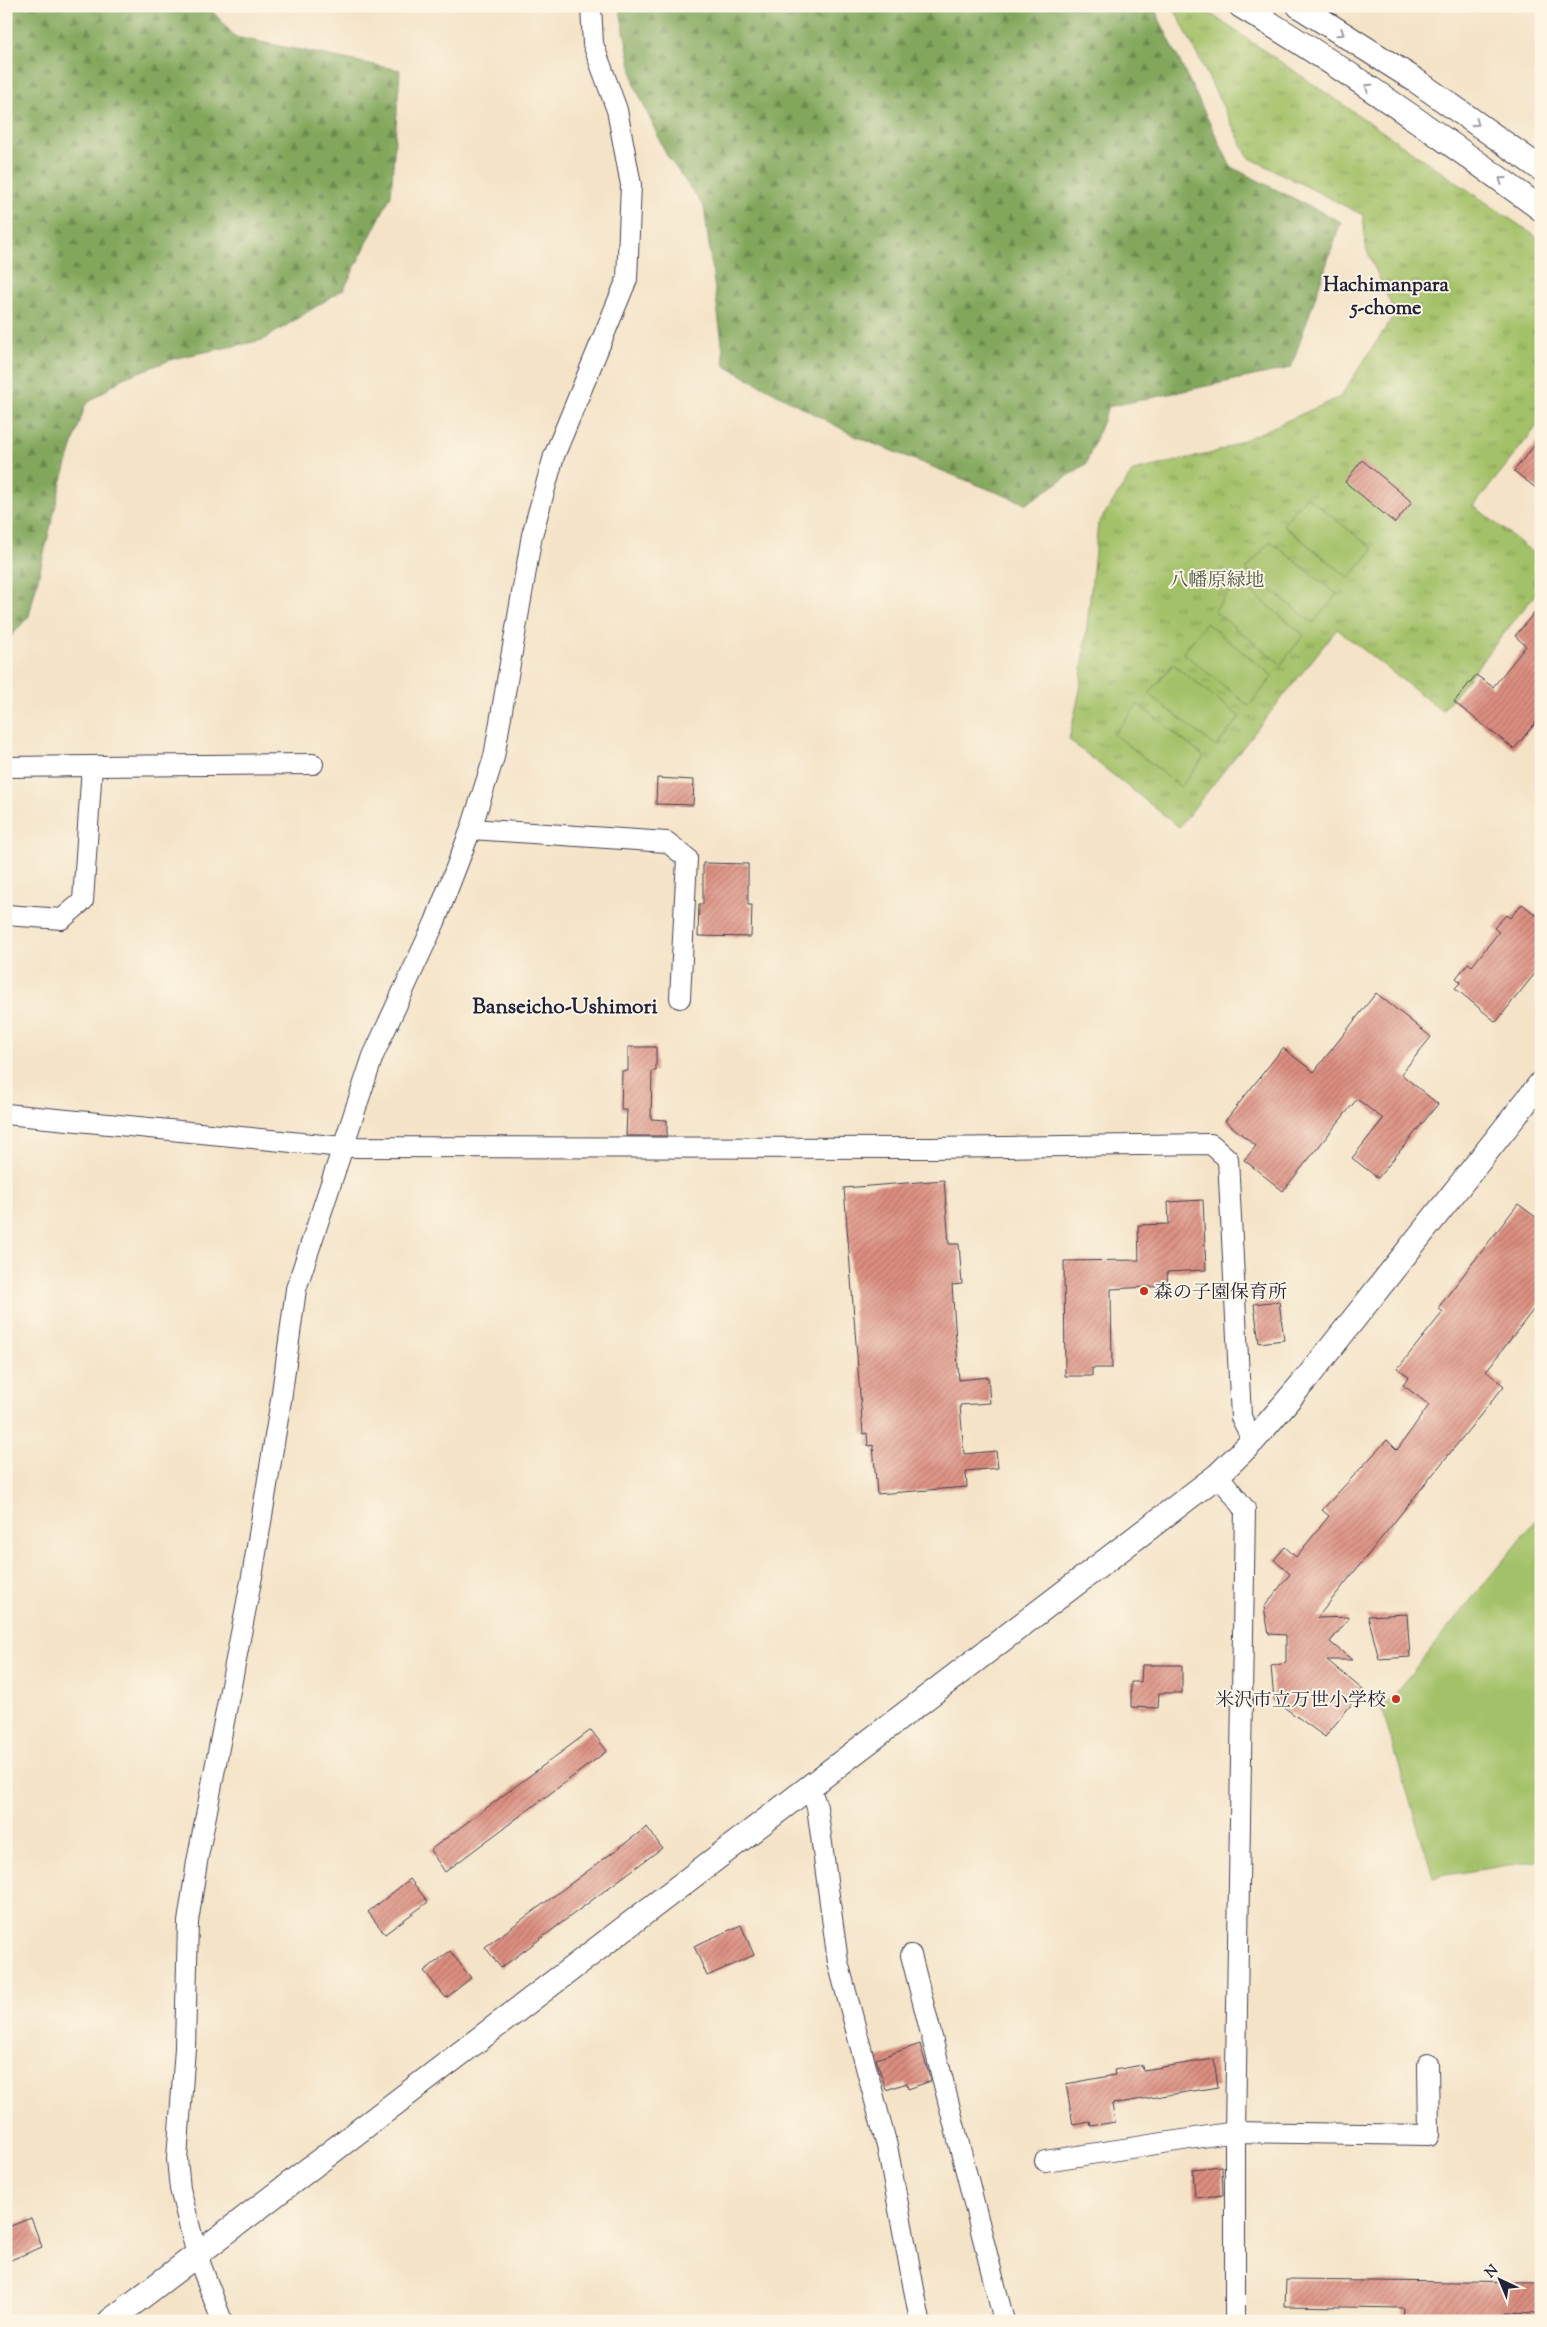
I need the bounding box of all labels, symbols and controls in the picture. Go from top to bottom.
one-way arrow [1335,26,1344,36]
one-way arrow [1365,84,1374,93]
one-way arrow [1470,117,1479,126]
one-way arrow [1498,177,1507,186]
district label: Hachimanpara 5-chome [1323,272,1449,324]
park label: 八幡原緑地 [1169,568,1265,595]
district label: Banseicho-Ushimori [473,993,657,1023]
place label: 森の子園保育所 [1154,1280,1287,1307]
marker: 森の子園保育所 [1138,1285,1150,1297]
place label: 米沢市立万世小学校 [1215,1688,1386,1715]
marker: 米沢市立万世小学校 [1390,1693,1402,1705]
north arrow [1474,2254,1524,2304]
text: N [1481,2261,1503,2283]

